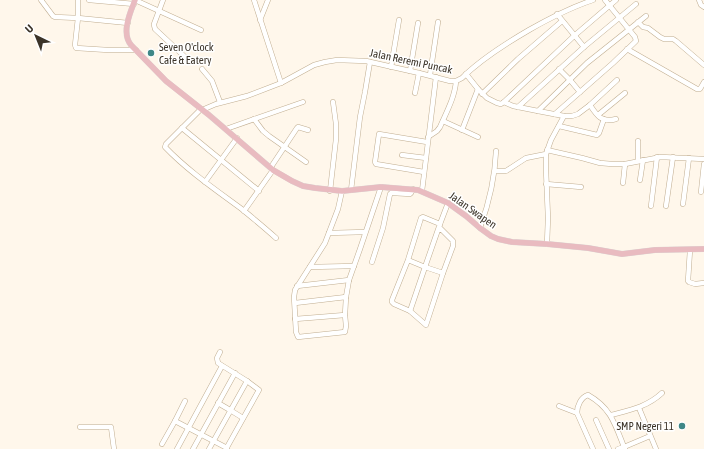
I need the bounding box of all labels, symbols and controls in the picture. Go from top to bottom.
north arrow [16,16,56,56]
text: U [23,22,36,35]
place label: Seven O'clock Cafe & Eatery [159,41,214,66]
street label: Jalan Reremi Puncak [369,46,454,76]
marker: Seven O'clock Cafe & Eatery [146,48,156,58]
street label: Jalan Swapen [447,189,499,231]
place label: SMP Negeri 11 [617,420,674,432]
marker: SMP Negeri 11 [677,421,687,431]

